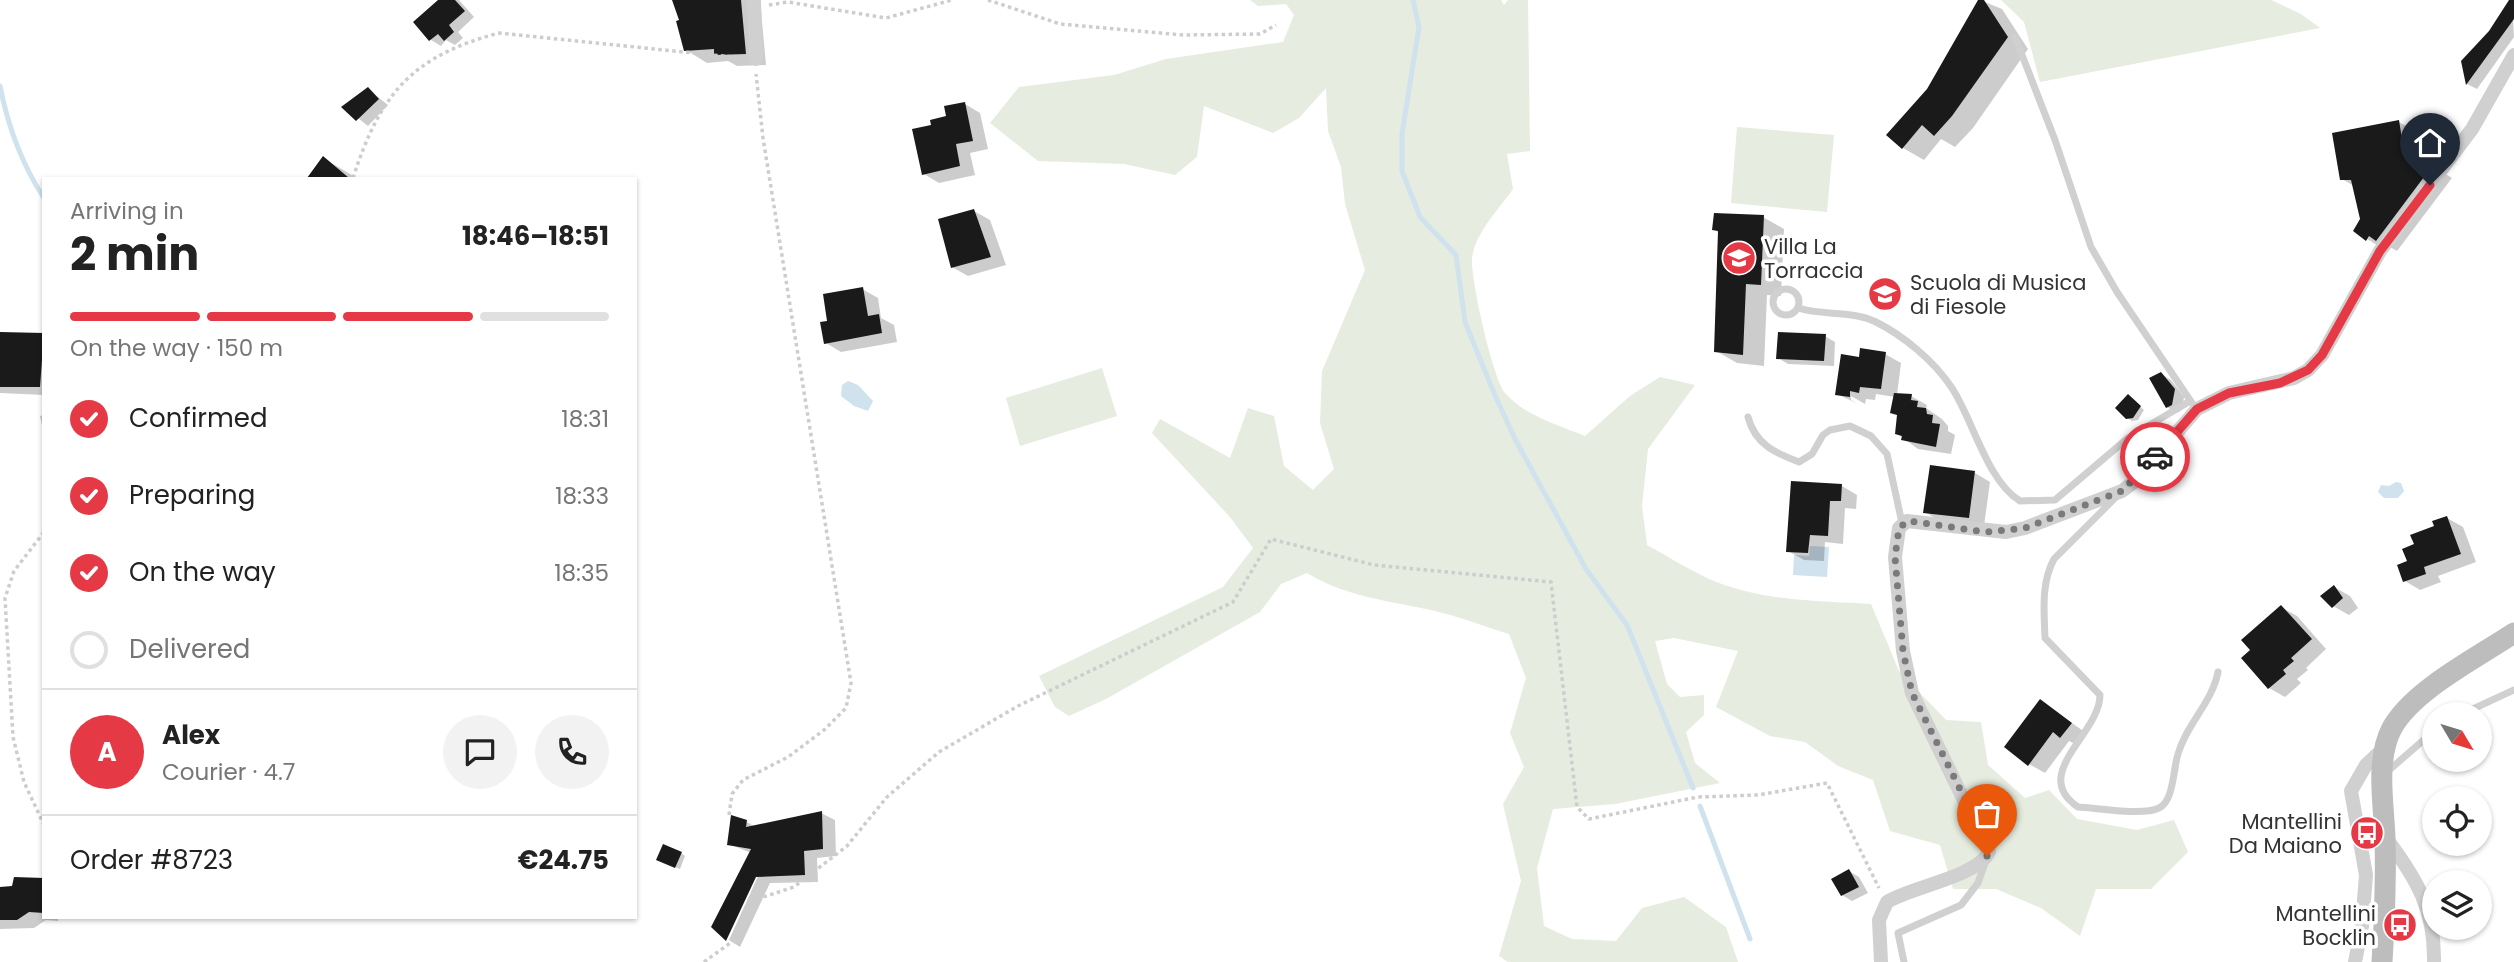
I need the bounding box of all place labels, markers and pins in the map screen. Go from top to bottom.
pin [2400,113,2460,185]
place label: Villa La Torraccia [1764,232,1864,285]
school or university icon: Villa La Torraccia [1720,239,1758,277]
place label: Scuola di Musica di Fiesole [1910,268,2086,321]
school or university icon: Scuola di Musica di Fiesole [1866,275,1904,313]
pin [1957,784,2017,856]
place label: Mantellini Da Maiano [2229,807,2342,860]
bus stop icon: Mantellini Da Maiano [2348,814,2386,852]
place label: Mantellini Bocklin [2276,899,2376,952]
bus stop icon: Mantellini Bocklin [2381,906,2419,944]

